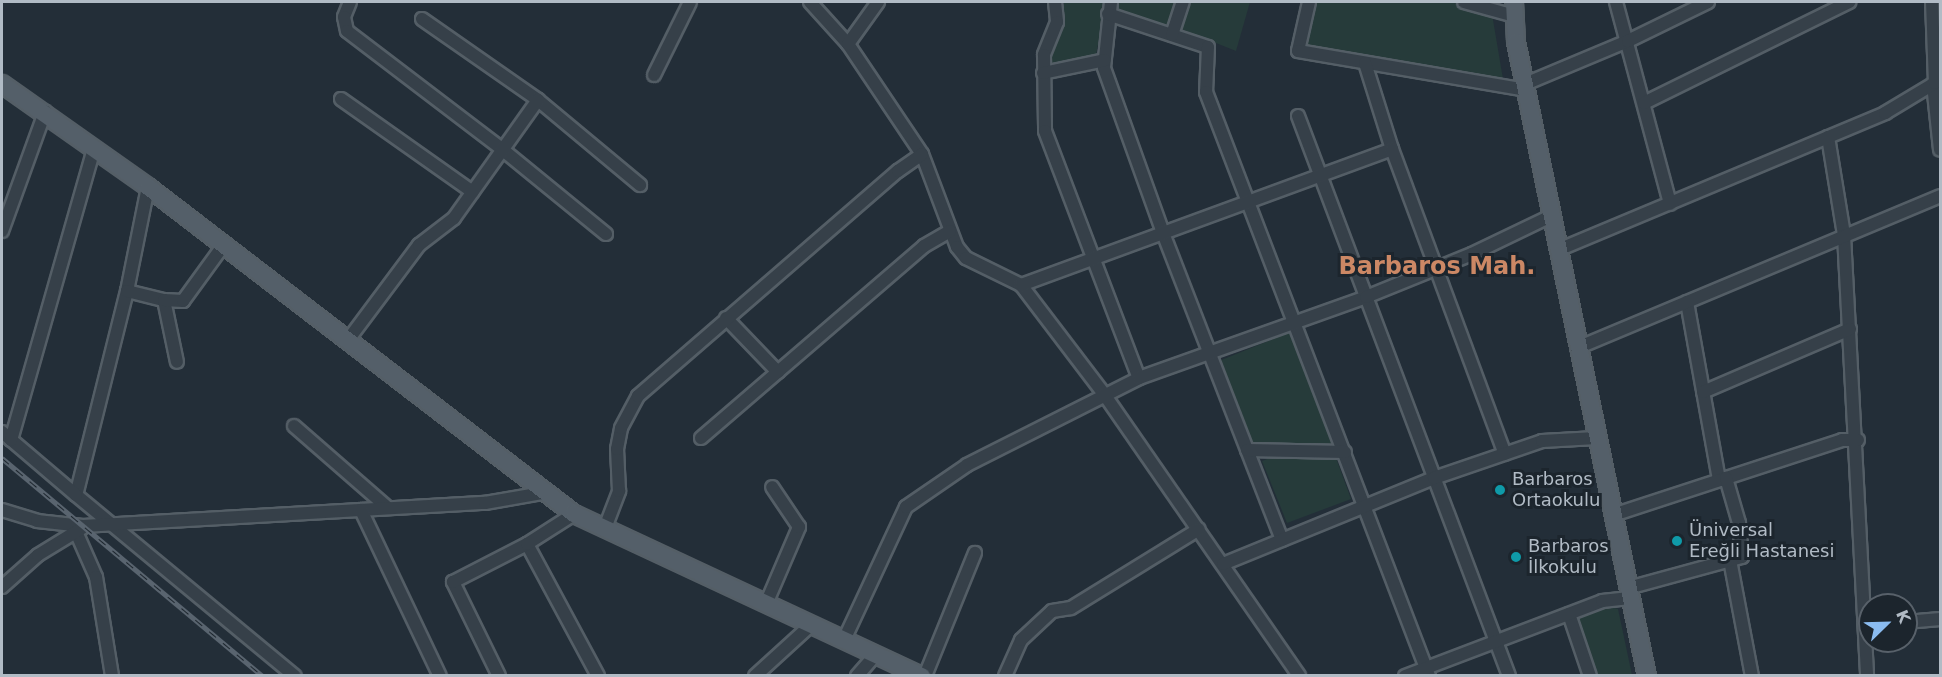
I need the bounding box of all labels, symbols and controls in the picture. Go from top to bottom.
district label: Barbaros Mah. [1339,253,1535,281]
place label: Barbaros Ortaokulu [1512,469,1600,512]
marker: Barbaros Ortaokulu [1493,483,1507,497]
place label: Üniversal Ereğli Hastanesi [1689,520,1834,562]
marker: Üniversal Ereğli Hastanesi [1670,534,1684,548]
place label: Barbaros İlkokulu [1528,536,1609,578]
marker: Barbaros İlkokulu [1509,550,1523,564]
north arrow [1858,593,1918,653]
text: K [1892,607,1914,626]

